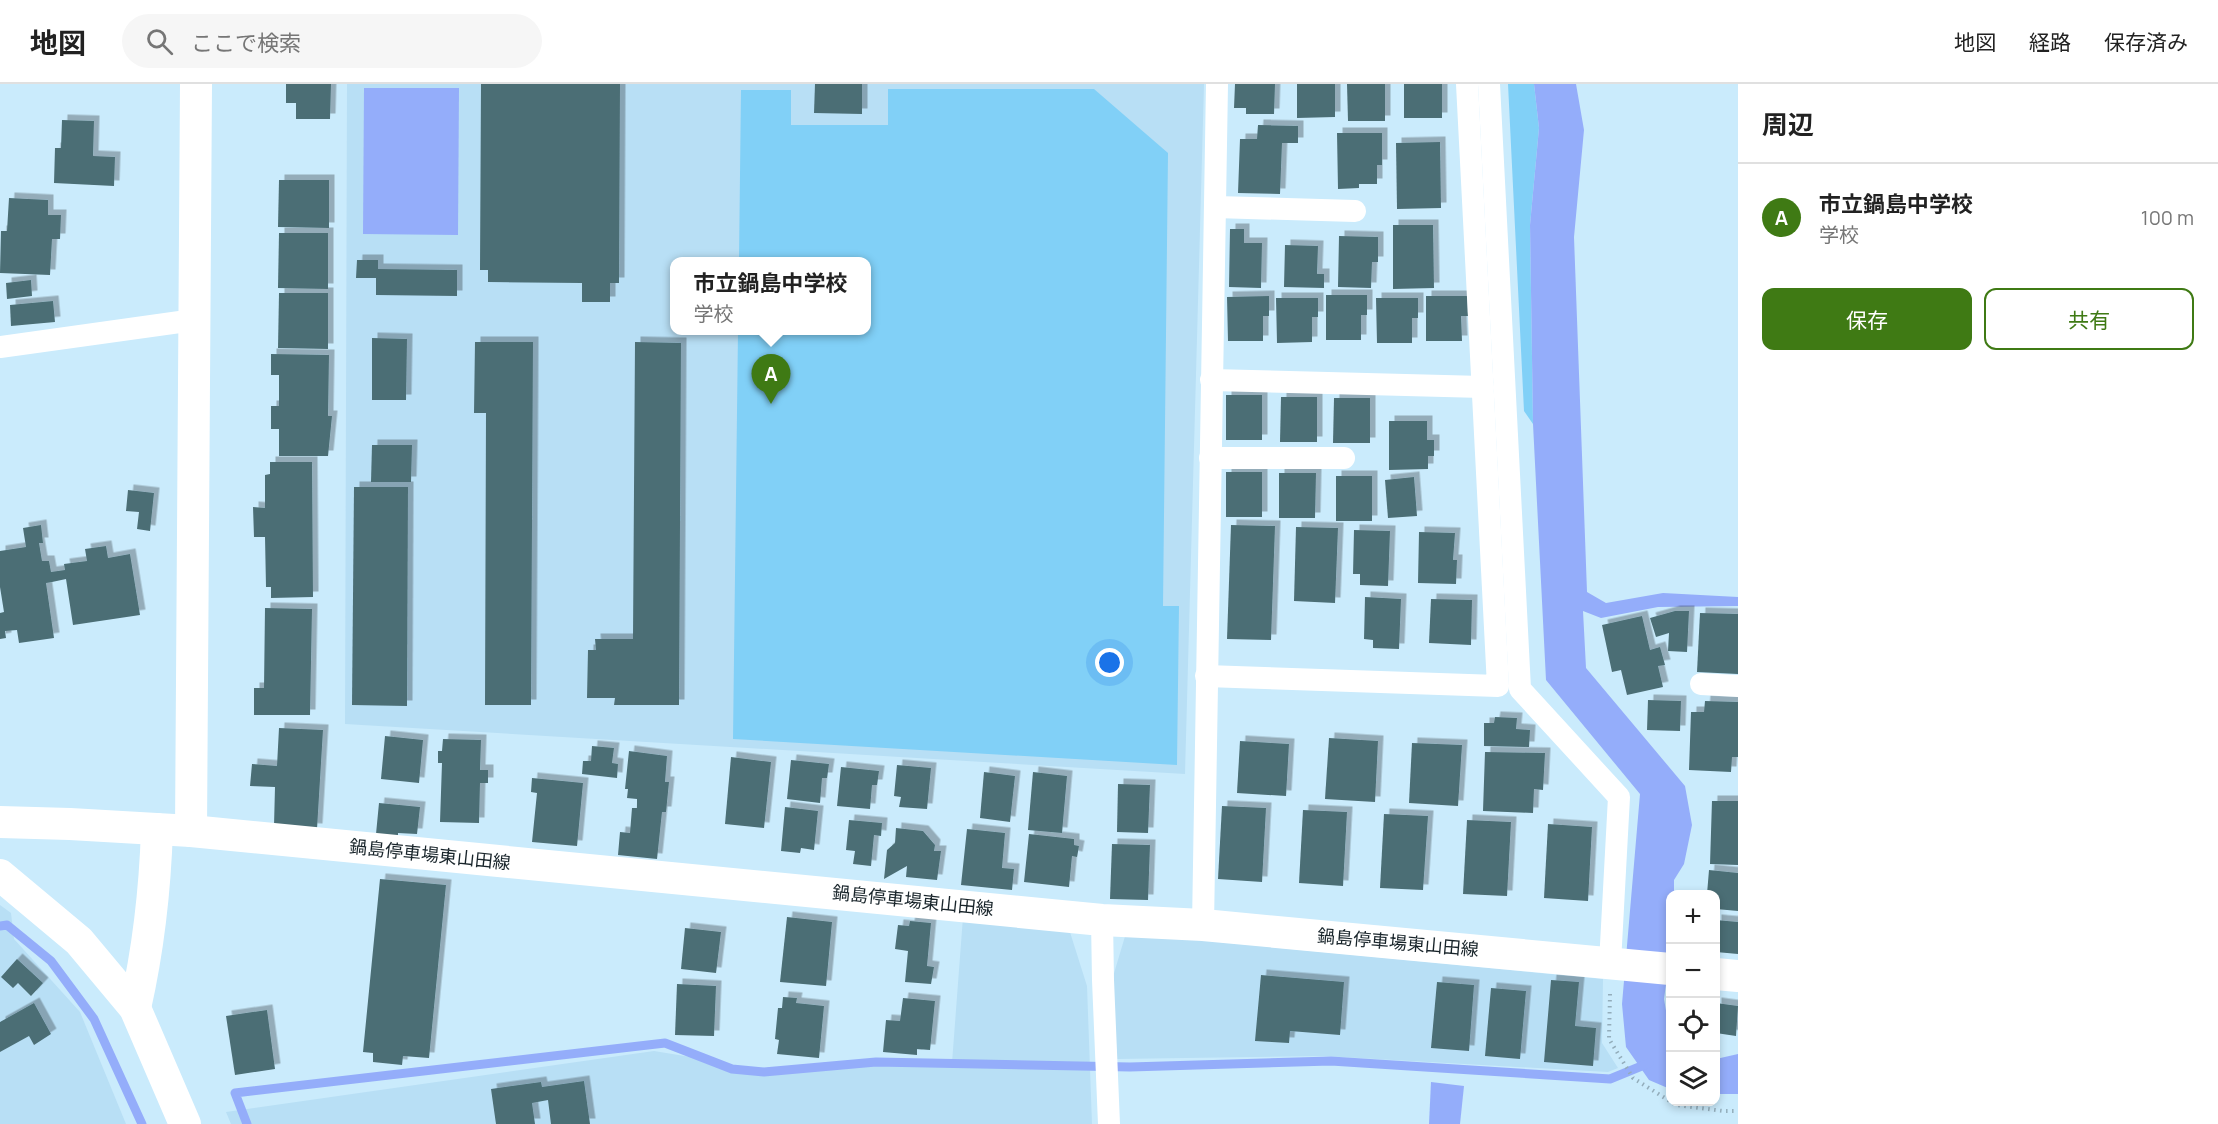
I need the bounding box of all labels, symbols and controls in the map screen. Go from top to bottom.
search box [122,14,542,68]
text: 地図 [30,23,86,61]
icon: search [143,25,176,58]
text: ここで検索 [191,28,301,58]
text: 地図 [1954,28,1996,56]
text: 経路 [2029,28,2071,56]
text: 保存済み [2104,28,2188,56]
text: 周辺 [1762,106,1814,142]
text: 市立鍋島中学校 [1819,189,1973,219]
text: A [1775,204,1788,231]
text: 100 m [2141,204,2194,231]
text: 学校 [1819,221,1859,248]
popup [670,257,871,335]
text: 市立鍋島中学校 [693,268,848,298]
button: 保存 [1762,288,1972,350]
button: 共有 [1984,288,2194,350]
text: 学校 [693,300,733,327]
pin: A [752,354,790,404]
your location [1095,648,1124,677]
street label: 鍋島停車場東山田線 [348,834,512,874]
street label: 鍋島停車場東山田線 [831,880,995,920]
map controls [1666,890,1720,1106]
button: + [1666,890,1720,944]
street label: 鍋島停車場東山田線 [1316,923,1480,961]
button: − [1666,944,1720,998]
button: locate [1666,998,1720,1052]
button: layers [1666,1052,1720,1106]

